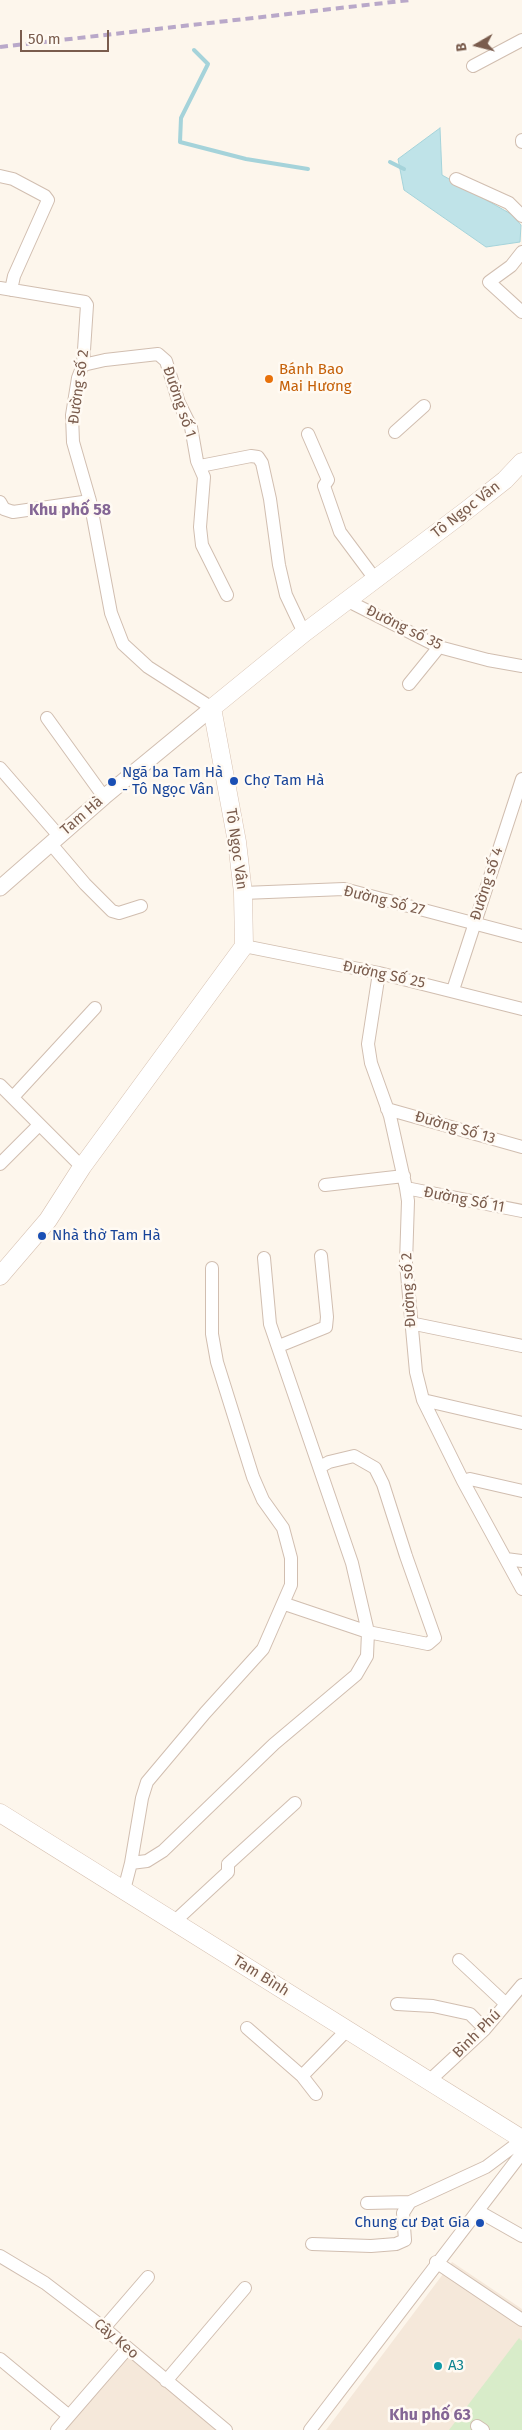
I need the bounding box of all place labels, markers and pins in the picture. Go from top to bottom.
place label: Bánh Bao Mai Hương [279,361,351,396]
marker: Bánh Bao Mai Hương [263,373,275,385]
place label: Ngã ba Tam Hà - Tô Ngọc Vân [122,764,223,799]
place label: Chợ Tam Hà [244,772,324,790]
marker: Chợ Tam Hà [228,775,240,787]
marker: Ngã ba Tam Hà - Tô Ngọc Vân [106,776,118,788]
place label: Nhà thờ Tam Hà [52,1227,161,1245]
marker: Nhà thờ Tam Hà [36,1230,48,1242]
place label: Chung cư Đạt Gia [355,2214,470,2232]
marker: Chung cư Đạt Gia [474,2217,486,2229]
place label: A3 [448,2357,464,2375]
marker: A3 [432,2360,444,2372]

